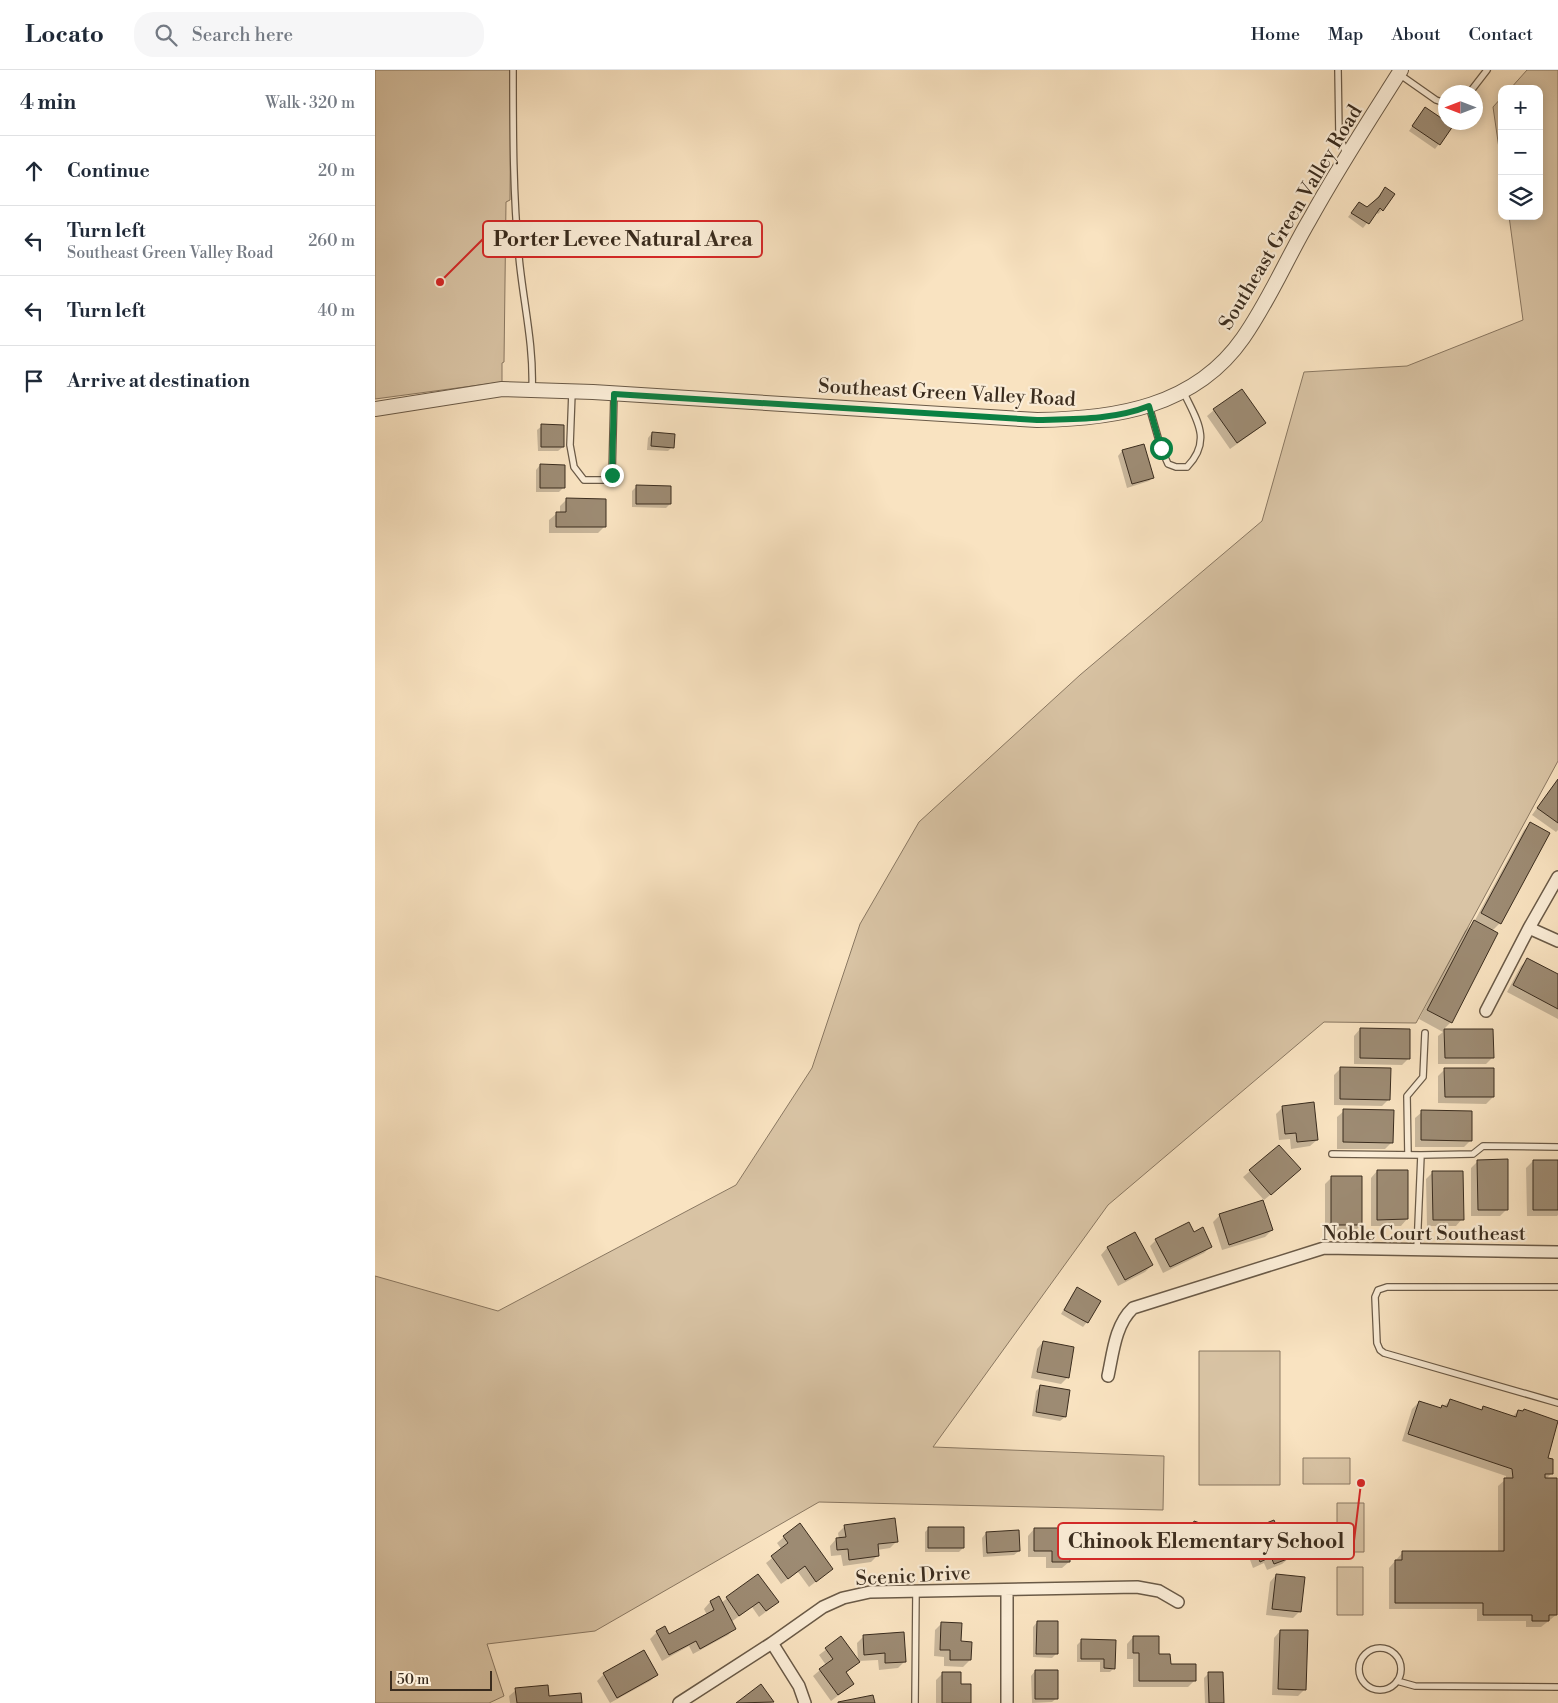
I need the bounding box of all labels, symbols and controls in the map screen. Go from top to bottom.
search box [134,12,484,57]
text: Locato [25,20,104,50]
icon: search [152,21,180,49]
text: Search here [192,23,293,47]
text: Home [1251,23,1300,46]
text: Map [1328,23,1364,46]
text: About [1392,23,1441,46]
text: Contact [1469,23,1533,46]
north arrow [1438,85,1483,130]
map controls [1498,85,1543,220]
button: + [1498,85,1543,130]
text: 4 min [20,90,76,116]
text: Walk · 320 m [265,93,355,113]
street label: Southeast Green Valley Road [1214,100,1369,335]
button: − [1498,130,1543,175]
icon: ahead [20,157,48,185]
text: Continue [67,159,150,183]
text: 20 m [318,161,355,181]
button: layers [1498,175,1543,220]
text: Turn left [67,219,146,243]
callout: Porter Levee Natural Area [483,221,762,257]
icon: left [20,227,48,255]
text: Porter Levee Natural Area [493,227,753,253]
text: 260 m [308,231,355,251]
text: Southeast Green Valley Road [67,243,273,263]
icon: left [20,297,48,325]
text: Turn left [67,299,146,323]
text: 40 m [318,301,355,321]
icon: arrive [20,367,48,395]
text: Arrive at destination [67,369,250,393]
street label: Southeast Green Valley Road [817,374,1077,413]
route start [1150,437,1173,460]
route end [601,464,624,487]
street label: Noble Court Southeast [1322,1222,1526,1247]
callout: Chinook Elementary School [1058,1523,1354,1559]
text: Chinook Elementary School [1068,1529,1344,1555]
street label: Scenic Drive [855,1561,971,1592]
scale bar [390,1668,493,1691]
text: 50 m [397,1671,429,1689]

